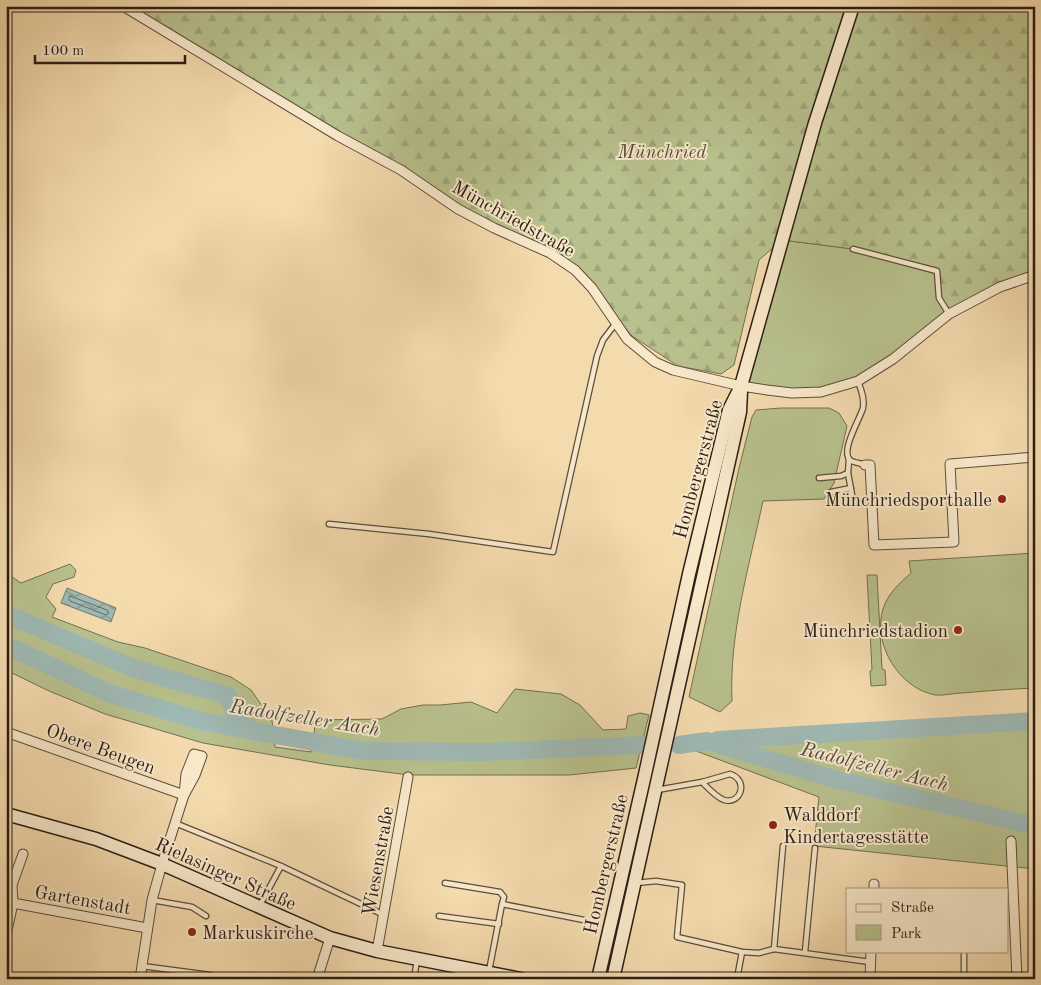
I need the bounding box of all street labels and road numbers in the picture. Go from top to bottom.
street label: Münchriedstraße [448,179,577,262]
street label: Hombergerstraße [672,398,727,541]
street label: Obere Beugen [43,722,157,779]
street label: Hombergerstraße [582,793,633,937]
street label: Wiesenstraße [360,805,398,918]
street label: Rielasinger Straße [152,836,298,915]
street label: Gartenstadt [33,884,132,919]

